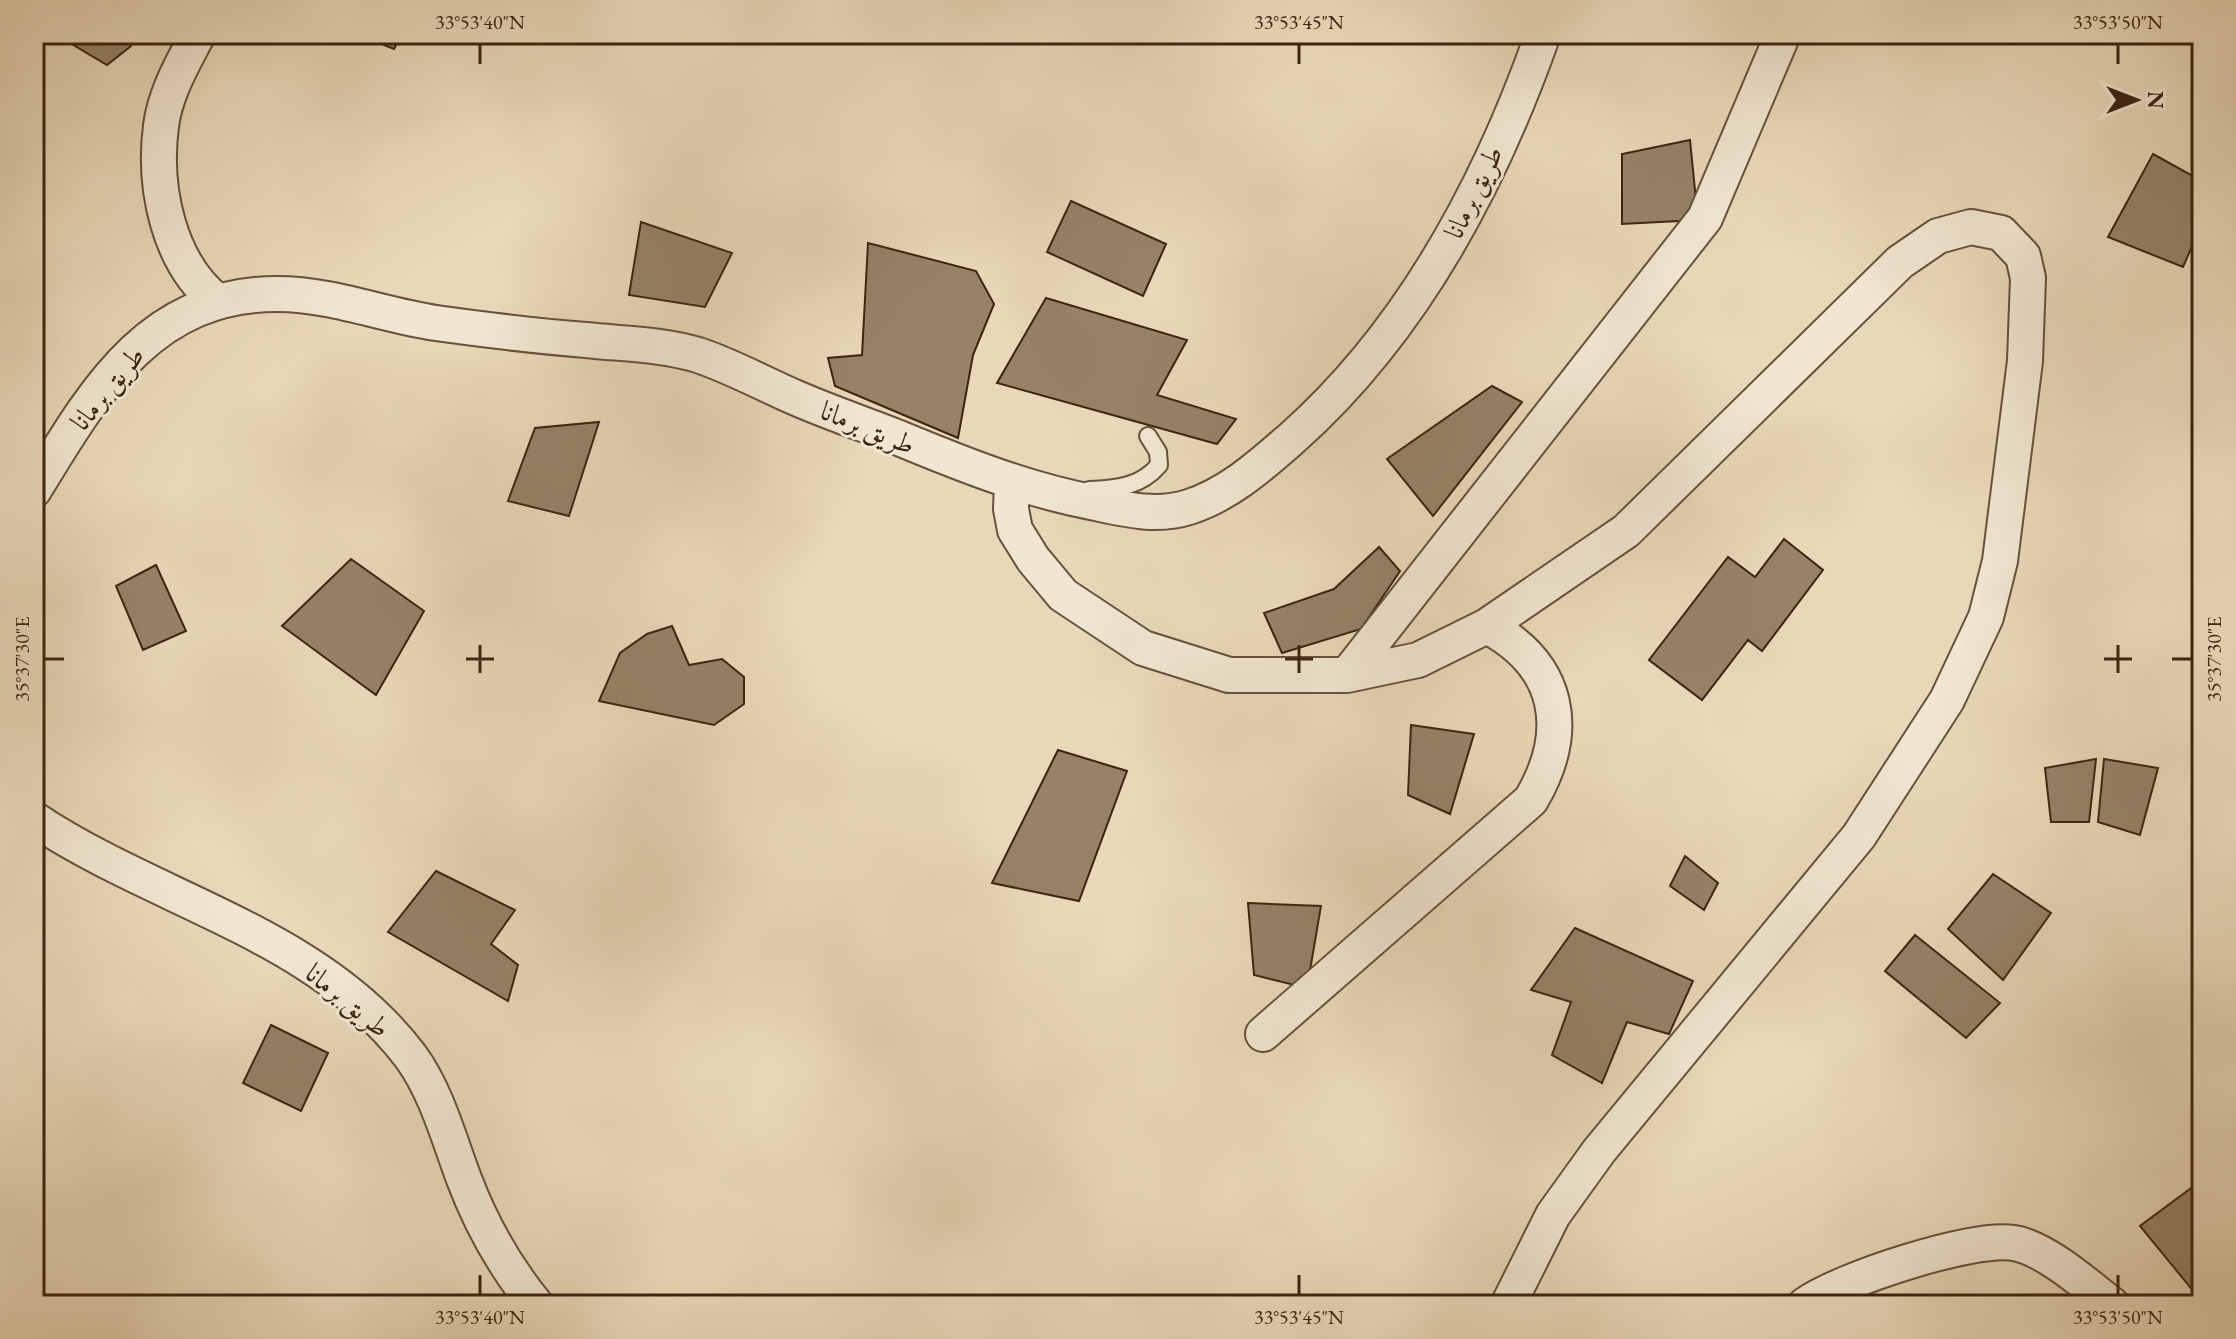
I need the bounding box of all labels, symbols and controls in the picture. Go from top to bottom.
text: 33°53'40"N [435,9,525,35]
text: 33°53'45"N [1254,9,1344,35]
text: 33°53'50"N [2073,9,2163,35]
north arrow [2096,60,2176,140]
text: N [2141,91,2170,109]
street label: طريق برمانا [1435,140,1511,244]
street label: طريق برمانا [62,338,152,438]
street label: طريق برمانا [815,392,921,462]
text: 35°37'30"E [9,616,35,702]
text: 35°37'30"E [2201,616,2227,702]
street label: طريق برمانا [298,955,398,1045]
text: 33°53'40"N [435,1304,525,1330]
text: 33°53'45"N [1254,1304,1344,1330]
text: 33°53'50"N [2073,1304,2163,1330]

